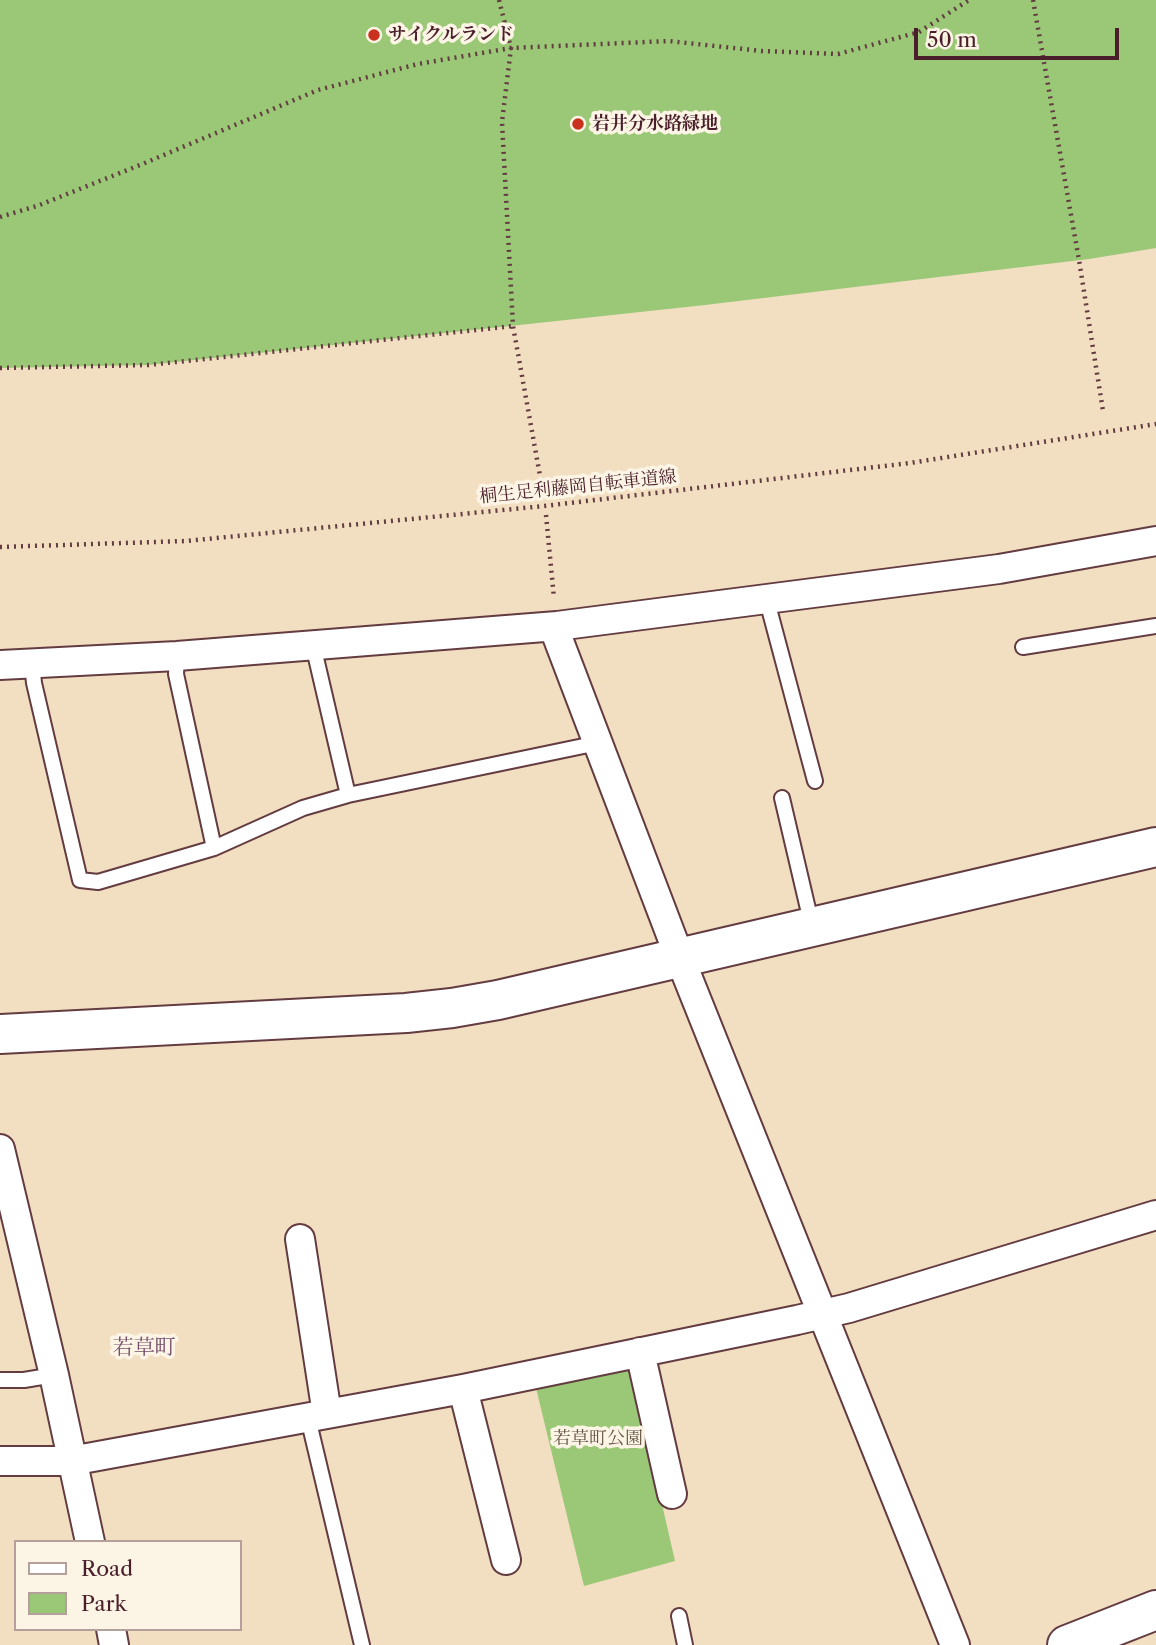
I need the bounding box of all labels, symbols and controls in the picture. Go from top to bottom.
scale bar [918,14,1123,58]
place label: サイクルランド [388,24,514,46]
marker: サイクルランド [366,27,382,43]
text: 50 m [927,27,977,52]
place label: 岩井分水路緑地 [592,113,718,135]
marker: 岩井分水路緑地 [570,116,586,132]
street label: 桐生足利藤岡自転車道線 [478,466,678,508]
district label: 若草町 [113,1335,175,1361]
park label: 若草町公園 [553,1428,643,1450]
legend [14,1540,242,1631]
text: Road [81,1556,133,1581]
text: Park [81,1591,127,1616]

